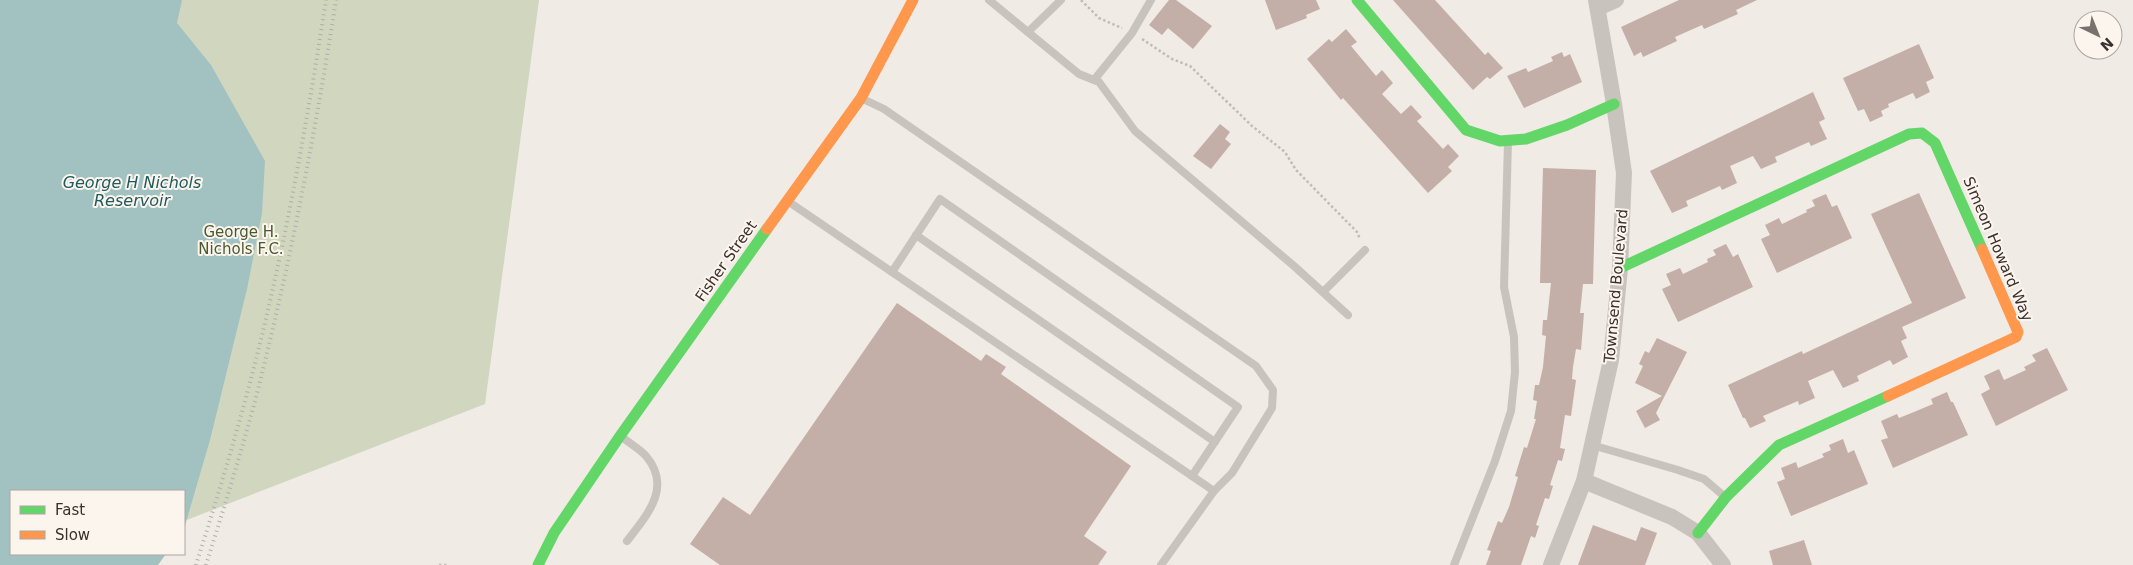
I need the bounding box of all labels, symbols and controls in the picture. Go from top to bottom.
north arrow [2073,10,2123,60]
text: N [2097,35,2117,54]
water label: George H Nichols Reservoir [63,173,201,210]
street label: Simeon Howard Way [1959,174,2037,324]
street label: Townsend Boulevard [1600,208,1632,365]
street label: Fisher Street [691,217,761,305]
park label: George H. Nichols F.C. [198,223,284,258]
legend [10,490,185,555]
text: Fast [55,501,85,519]
text: Slow [55,526,90,544]

